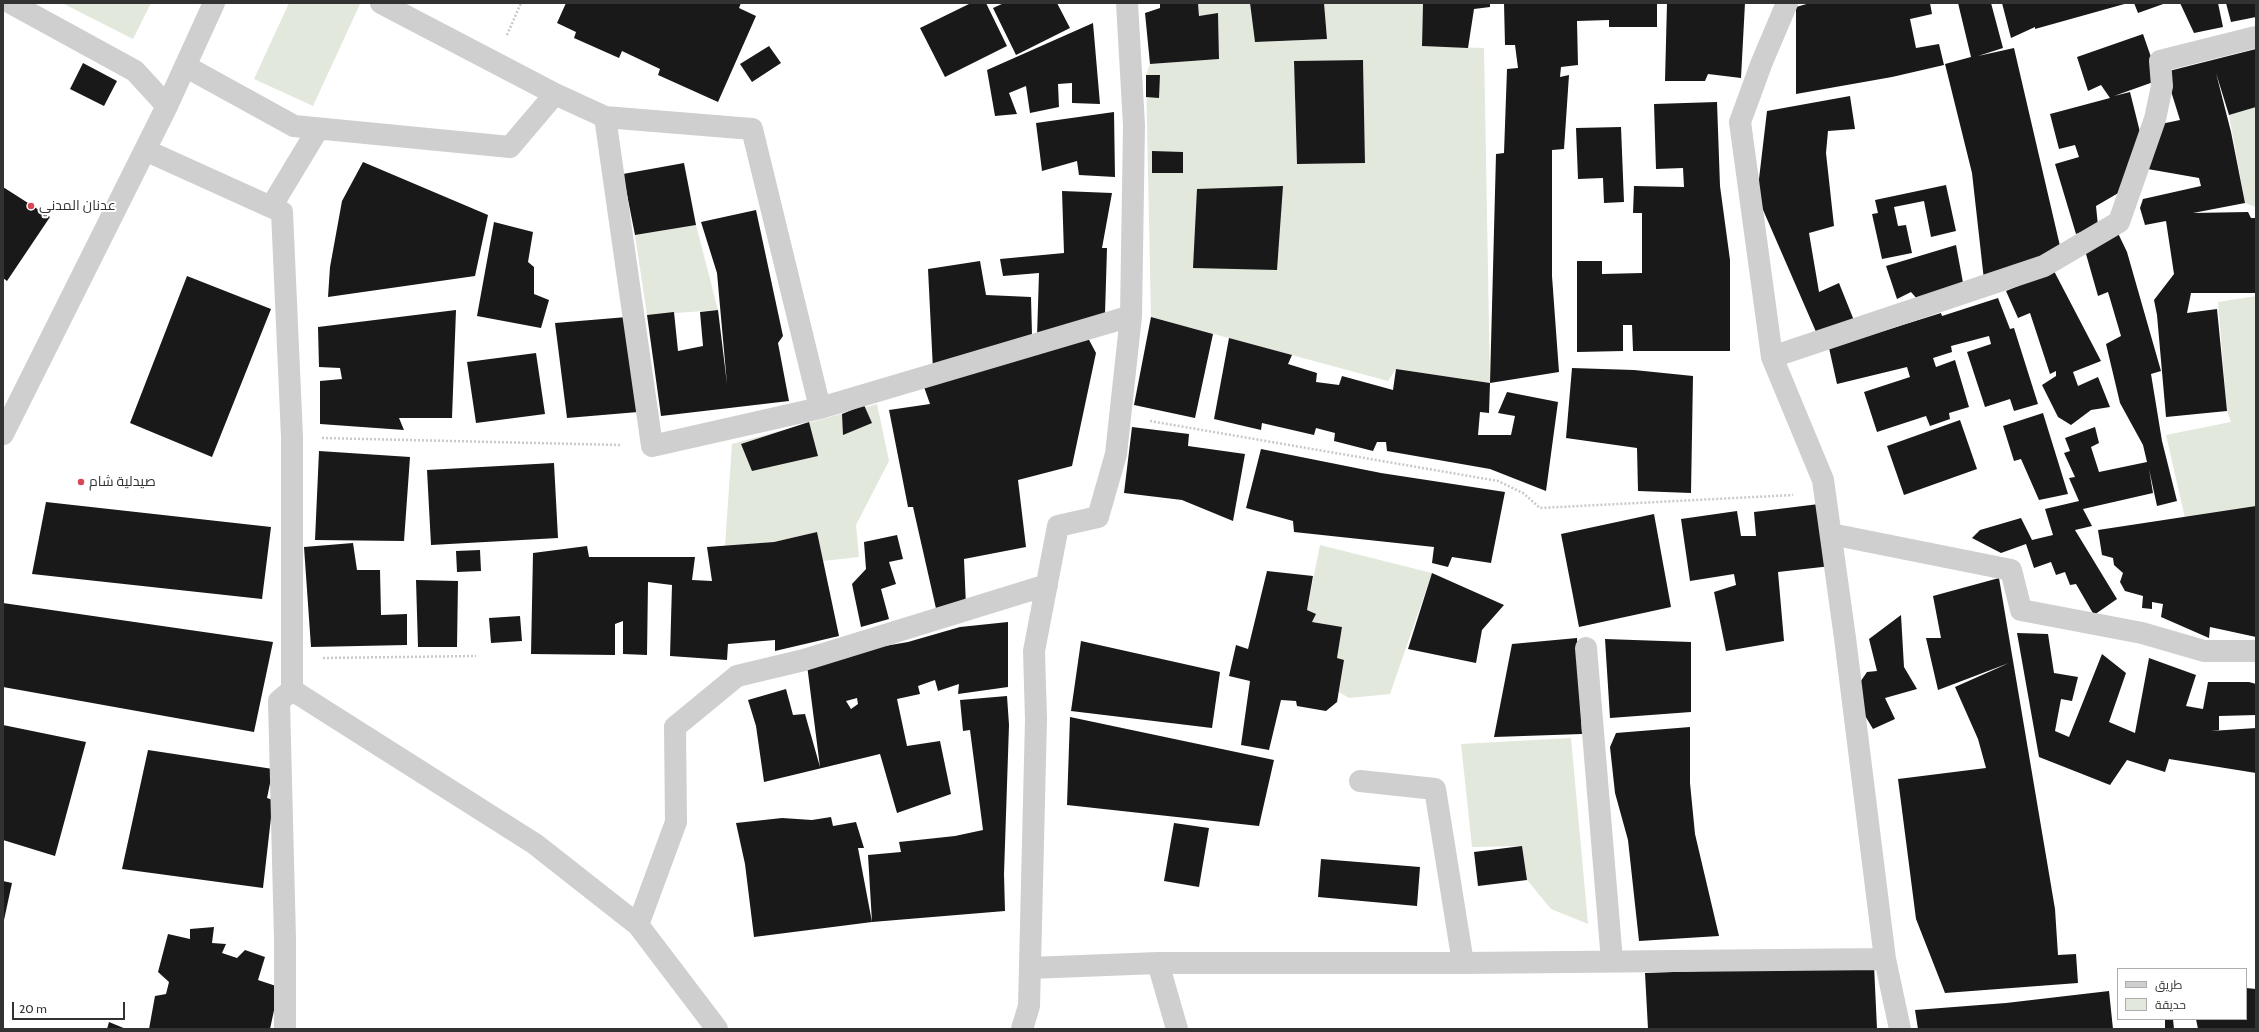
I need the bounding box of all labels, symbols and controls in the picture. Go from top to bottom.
place label: عدنان المدني [39,198,116,214]
marker: عدنان المدني [26,201,36,211]
place label: صيدلية شام [89,474,156,490]
marker: صيدلية شام [76,477,86,487]
legend [2117,968,2247,1020]
text: طريق [2155,977,2182,992]
scale bar [14,994,127,1020]
text: حديقة [2155,997,2186,1012]
text: 20 m [19,1001,47,1016]

